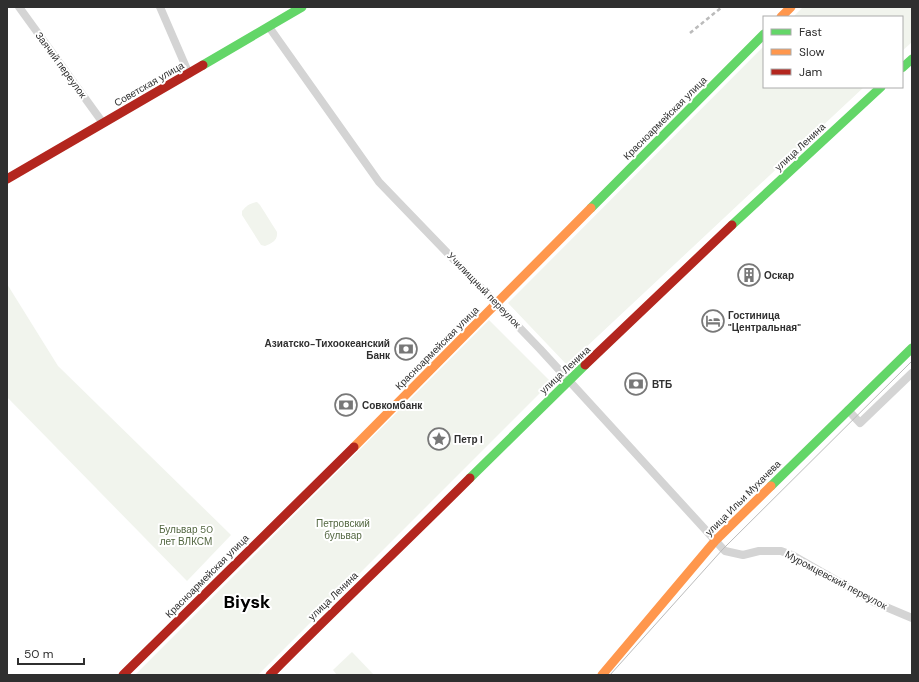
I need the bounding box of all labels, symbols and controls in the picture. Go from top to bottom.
legend [763,16,903,88]
text: Fast [799,24,822,40]
street label: Заячий переулок [33,29,90,101]
text: Slow [799,44,825,60]
street label: Советская улица [112,59,187,109]
text: Jam [799,64,822,80]
street label: Красноармейская улица [620,73,710,163]
street label: улица Ленина [772,120,828,174]
street label: Училищный переулок [444,249,524,331]
building icon: Оскар [736,262,762,288]
place label: Оскар [764,269,794,282]
street label: Красноармейская улица [392,303,482,393]
hotel icon: Гостиница "Центральная" [700,308,726,334]
place label: Гостиница "Центральная" [728,309,801,334]
bank icon: Азиатско-Тихоокеанский Банк [393,336,419,362]
place label: Азиатско-Тихоокеанский Банк [265,337,391,362]
street label: улица Ленина [537,343,593,397]
bank icon: ВТБ [623,371,649,397]
place label: ВТБ [652,378,672,391]
bank icon: Совкомбанк [333,392,359,418]
place label: Совкомбанк [362,399,423,412]
place icon: Петр I [426,426,452,452]
place label: Петр I [454,433,483,446]
street label: улица Ильи Мухачева [702,457,784,539]
park label: Петровский бульвар [316,517,370,542]
park label: Бульвар 50 лет ВЛКСМ [159,523,213,548]
street label: Красноармейская улица [162,531,252,621]
street label: Муромцевский переулок [783,548,890,613]
street label: улица Ленина [305,569,361,623]
district label: Biysk [224,590,271,614]
scale bar [18,640,84,666]
text: 50 m [24,646,53,662]

